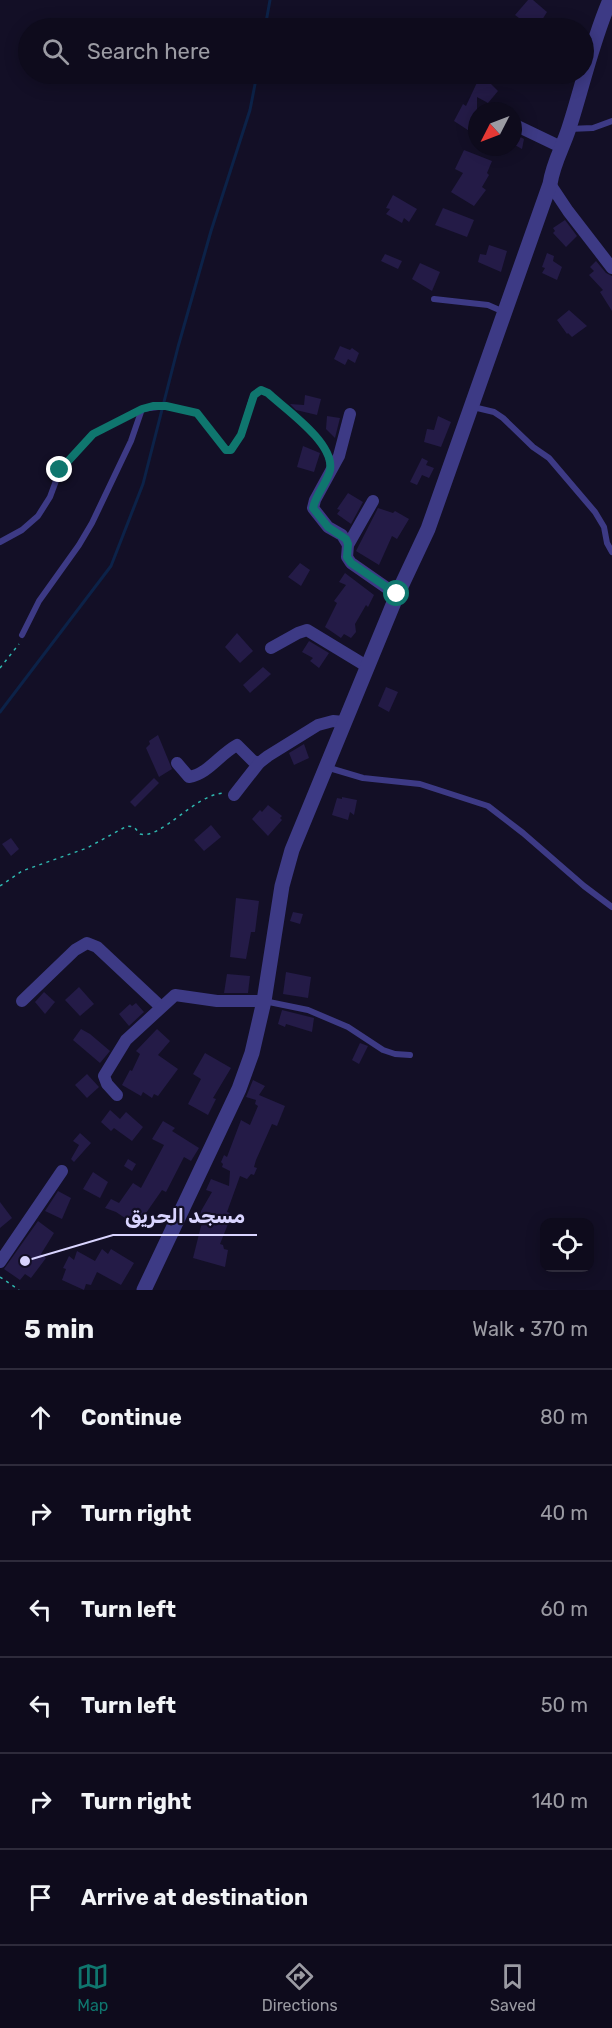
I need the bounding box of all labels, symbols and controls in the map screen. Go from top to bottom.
search box [18,18,594,84]
icon: search [39,35,72,68]
text: Search here [87,38,210,65]
north arrow [468,102,522,156]
route end [46,456,72,482]
route start [383,580,409,606]
callout: مسجد الحريق [113,1197,257,1235]
text: مسجد الحريق [125,1204,245,1228]
map controls [540,1218,594,1272]
button: locate [540,1218,594,1272]
text: 5 min [24,1314,94,1345]
text: Walk · 370 m [472,1317,588,1341]
icon: ahead [24,1401,57,1434]
text: Continue [81,1404,182,1431]
text: 80 m [540,1405,588,1429]
icon: right [24,1497,57,1530]
text: Turn right [81,1500,191,1527]
text: 40 m [540,1501,588,1525]
icon: left [24,1593,57,1626]
text: Turn left [81,1596,176,1623]
text: 60 m [541,1597,588,1621]
icon: left [24,1689,57,1722]
text: Turn left [81,1692,176,1719]
text: 50 m [541,1693,588,1717]
icon: right [24,1785,57,1818]
text: Turn right [81,1788,191,1815]
text: 140 m [532,1789,588,1813]
icon: arrive [24,1881,57,1914]
text: Arrive at destination [81,1884,308,1911]
tab: Map [76,1960,109,2015]
tab: Directions [262,1960,338,2015]
tab: Saved [490,1960,536,2015]

